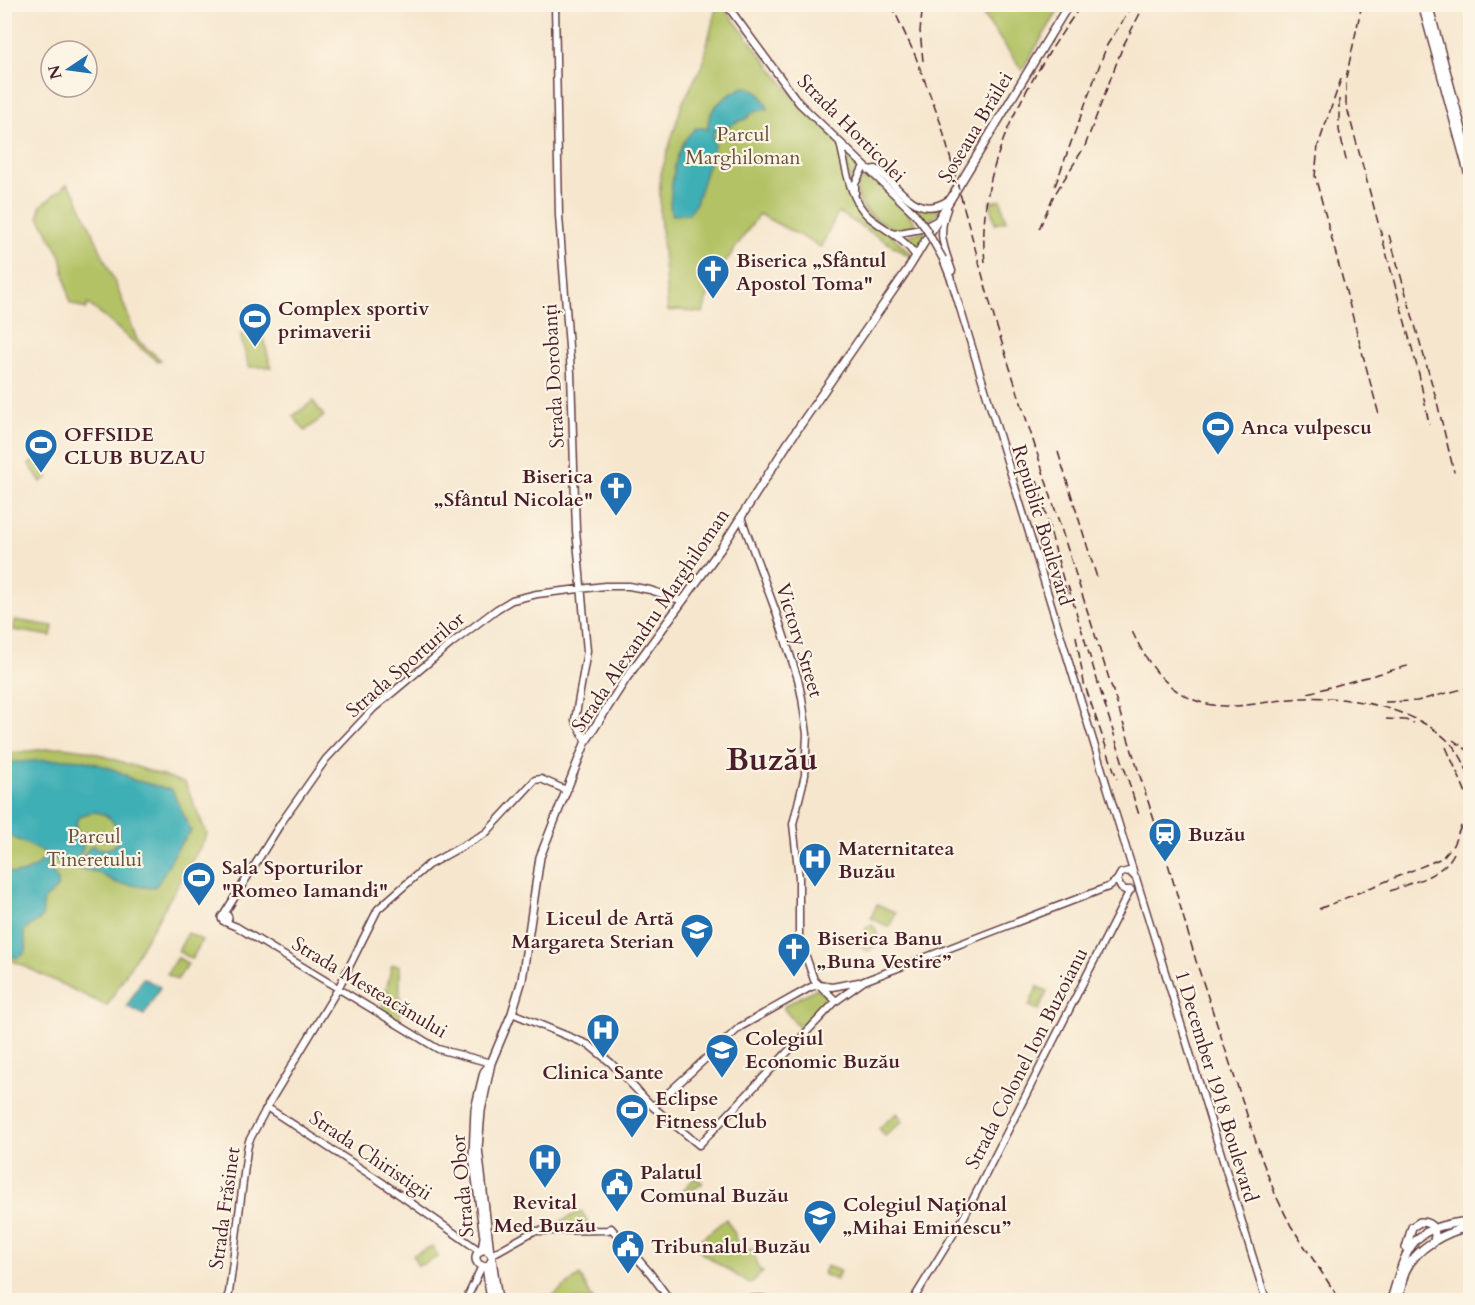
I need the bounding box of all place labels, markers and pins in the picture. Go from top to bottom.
place label: Biserica „Sfântul Apostol Toma" [736,247,886,297]
church icon: Biserica „Sfântul Apostol Toma" [695,253,731,300]
place label: Complex sportiv primaverii [278,295,429,345]
sports icon: Complex sportiv primaverii [237,301,273,348]
sports icon: Anca vulpescu [1200,409,1236,456]
place label: Anca vulpescu [1241,414,1372,441]
place label: OFFSIDE CLUB BUZAU [64,421,206,471]
sports icon: OFFSIDE CLUB BUZAU [23,427,59,474]
place label: Biserica „Sfântul Nicolae" [434,463,593,513]
church icon: Biserica „Sfântul Nicolae" [598,470,634,517]
station icon: Buzău [1147,816,1183,863]
place label: Buzău [1188,821,1246,848]
place label: Maternitatea Buzău [838,835,954,885]
hospital icon: Maternitatea Buzău [797,841,833,888]
place label: Sala Sporturilor "Romeo Iamandi" [222,854,388,904]
sports icon: Sala Sporturilor "Romeo Iamandi" [181,860,217,907]
place label: Liceul de Artă Margareta Sterian [511,905,674,955]
school or university icon: Liceul de Artă Margareta Sterian [679,912,715,959]
place label: Biserica Banu „Buna Vestire” [817,925,952,975]
church icon: Biserica Banu „Buna Vestire” [776,931,812,978]
hospital icon: Clinica Sante [585,1012,621,1059]
place label: Colegiul Economic Buzău [745,1025,900,1075]
school or university icon: Colegiul Economic Buzău [704,1032,740,1079]
place label: Clinica Sante [542,1059,664,1086]
place label: Eclipse Fitness Club [655,1085,767,1135]
sports icon: Eclipse Fitness Club [614,1092,650,1139]
hospital icon: Revital Med Buzău [527,1142,563,1189]
place label: Palatul Comunal Buzău [640,1159,789,1209]
public building icon: Palatul Comunal Buzău [599,1166,635,1213]
place label: Revital Med Buzău [494,1189,597,1239]
place label: Colegiul Național „Mihai Eminescu” [843,1191,1011,1241]
school or university icon: Colegiul Național „Mihai Eminescu” [802,1198,838,1245]
public building icon: Tribunalul Buzău [610,1228,646,1275]
place label: Tribunalul Buzău [651,1233,811,1260]

